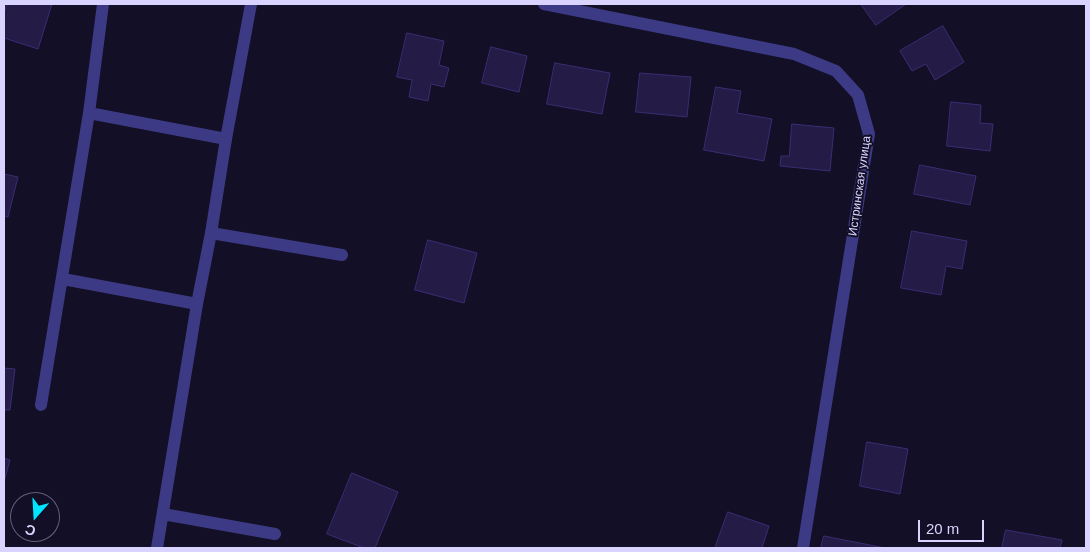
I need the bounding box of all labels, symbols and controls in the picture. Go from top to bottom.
street label: Истринская улица [846,135,874,237]
north arrow [10,492,60,542]
scale bar [920,510,986,542]
text: 20 m [926,520,959,537]
text: С [23,521,38,539]

